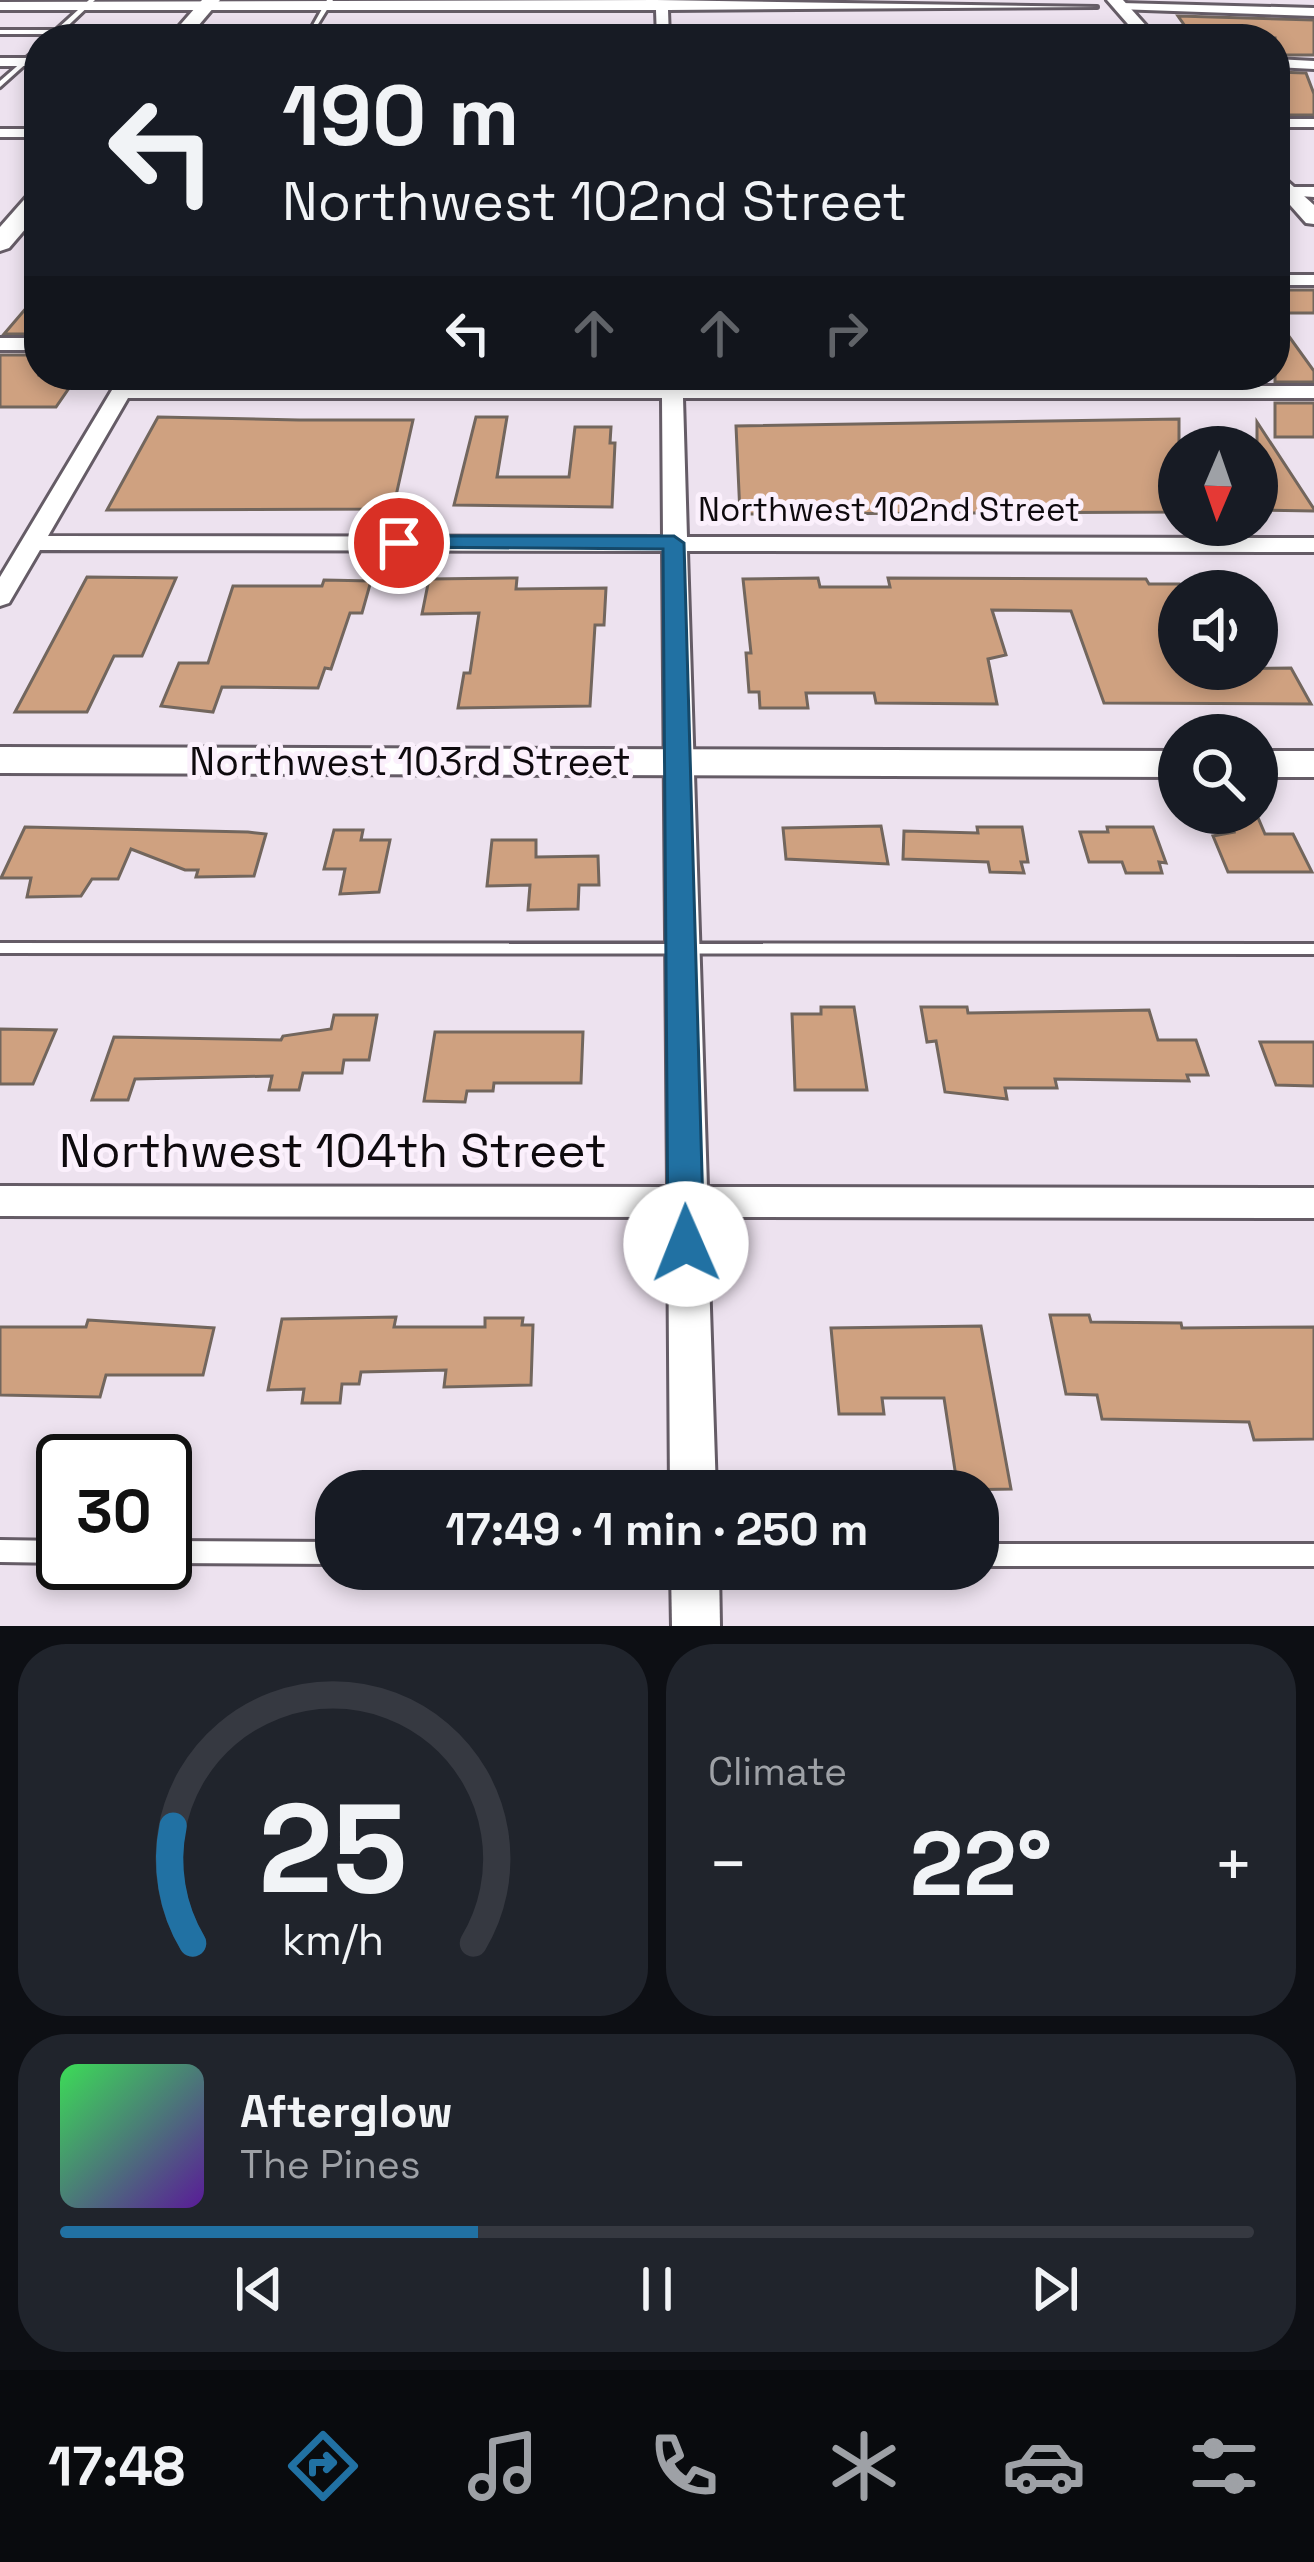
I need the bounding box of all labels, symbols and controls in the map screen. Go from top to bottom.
text: 190 m [282,62,519,170]
icon: left [84,72,240,228]
text: Northwest 102nd Street [282,167,907,236]
icon: left [435,300,501,366]
icon: ahead [561,300,627,366]
icon: ahead [687,300,753,366]
icon: right [813,300,879,366]
north arrow [1158,426,1278,546]
map controls [1158,426,1278,834]
street label: Northwest 102nd Street [698,489,1080,531]
pin [348,492,450,594]
icon: arrive [366,510,432,576]
button: sound [1158,570,1278,690]
button: search [1158,714,1278,834]
street label: Northwest 103rd Street [189,737,631,786]
street label: Northwest 104th Street [59,1120,607,1181]
position arrow [623,1181,749,1307]
speed limit sign: 30 [36,1434,192,1590]
text: 17:49 · 1 min · 250 m [445,1501,869,1558]
text: Climate [708,1747,847,1796]
text: 25 [258,1769,408,1928]
text: 22° [910,1806,1052,1921]
text: − [708,1822,749,1906]
text: + [1213,1822,1254,1906]
text: km/h [282,1913,384,1968]
text: Afterglow [240,2083,453,2140]
text: The Pines [240,2140,421,2189]
icon: previous [226,2256,292,2322]
icon: pause [624,2256,690,2322]
icon: next [1022,2256,1088,2322]
icon: directions [281,2424,365,2508]
icon: music [461,2424,545,2508]
icon: phone [642,2424,726,2508]
icon: climate [822,2424,906,2508]
icon: car [1002,2424,1086,2508]
icon: filters [1182,2424,1266,2508]
text: 17:48 [48,2432,185,2501]

